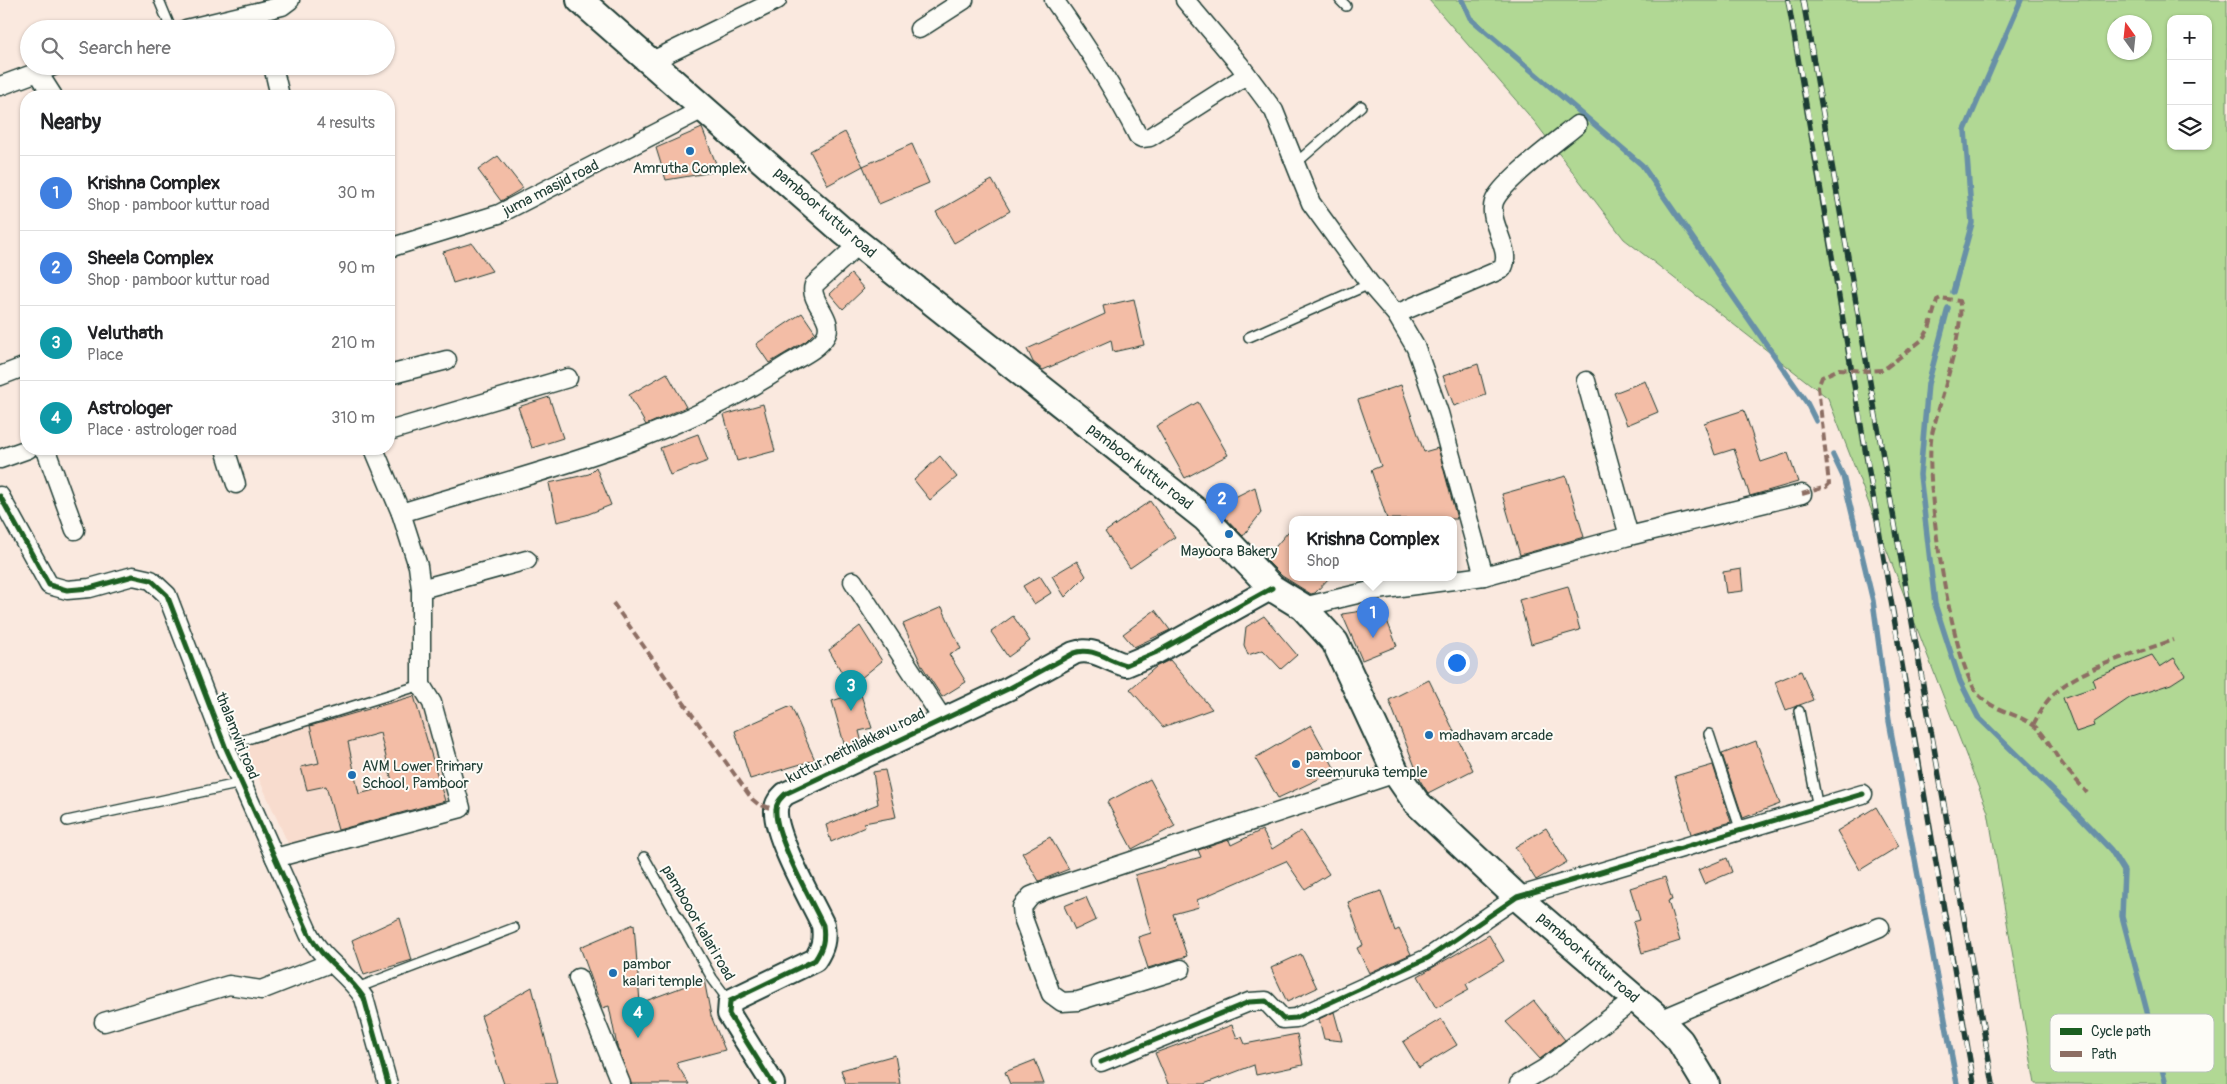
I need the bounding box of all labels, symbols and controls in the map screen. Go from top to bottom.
north arrow [2107,15,2152,60]
map controls [2167,15,2212,150]
button: + [2167,15,2212,60]
search box [20,20,395,75]
icon: search [38,34,66,62]
text: Search here [78,36,171,60]
button: − [2167,60,2212,105]
button: layers [2167,105,2212,150]
text: Nearby [40,109,101,136]
text: 4 results [317,113,375,133]
marker: Amrutha Complex [684,145,696,157]
street label: juma masjid road [499,156,602,221]
place label: Amrutha Complex [633,159,747,178]
street label: pamboor kuttur road [770,164,880,262]
text: Krishna Complex [87,171,220,195]
text: 1 [53,183,59,203]
text: 30 m [337,183,375,203]
text: Shop · pamboor kuttur road [87,195,270,215]
text: Sheela Complex [87,246,214,270]
text: 2 [52,258,60,278]
text: 90 m [338,258,375,278]
text: Shop · pamboor kuttur road [87,270,270,290]
text: Veluthath [87,321,163,345]
text: 3 [52,333,60,353]
text: 210 m [331,333,375,353]
text: Place [87,345,123,365]
text: Astrologer [87,396,173,420]
text: 4 [51,408,61,428]
text: 310 m [331,408,375,428]
text: Place · astrologer road [87,420,237,440]
street label: pamboor kuttur road [1083,420,1197,514]
pin: 2 [1206,483,1238,524]
popup [1289,516,1457,581]
text: Krishna Complex [1306,527,1440,551]
marker: Mayoora Bakery [1223,528,1235,540]
place label: Mayoora Bakery [1181,542,1278,561]
text: Shop [1306,551,1339,571]
pin: 1 [1357,597,1389,638]
your location [1444,650,1470,676]
pin: 3 [835,670,867,711]
street label: thalamviri road [211,689,263,782]
street label: kuttur neithilakkavu road [784,704,928,788]
place label: madhavam arcade [1439,726,1553,745]
marker: madhavam arcade [1423,729,1435,741]
place label: pamboor sreemuruka temple [1306,746,1428,782]
place label: AVM Lower Primary School, Pamboor [362,757,484,793]
marker: pamboor sreemuruka temple [1290,758,1302,770]
marker: AVM Lower Primary School, Pamboor [346,769,358,781]
street label: pambooor kalari road [657,862,739,984]
street label: pamboor kuttur road [1533,909,1643,1007]
place label: pambor kalari temple [623,955,703,991]
marker: pambor kalari temple [607,967,619,979]
pin: 4 [622,997,654,1038]
legend [2050,1014,2214,1072]
text: Cycle path [2091,1023,2151,1040]
text: Path [2091,1046,2116,1063]

